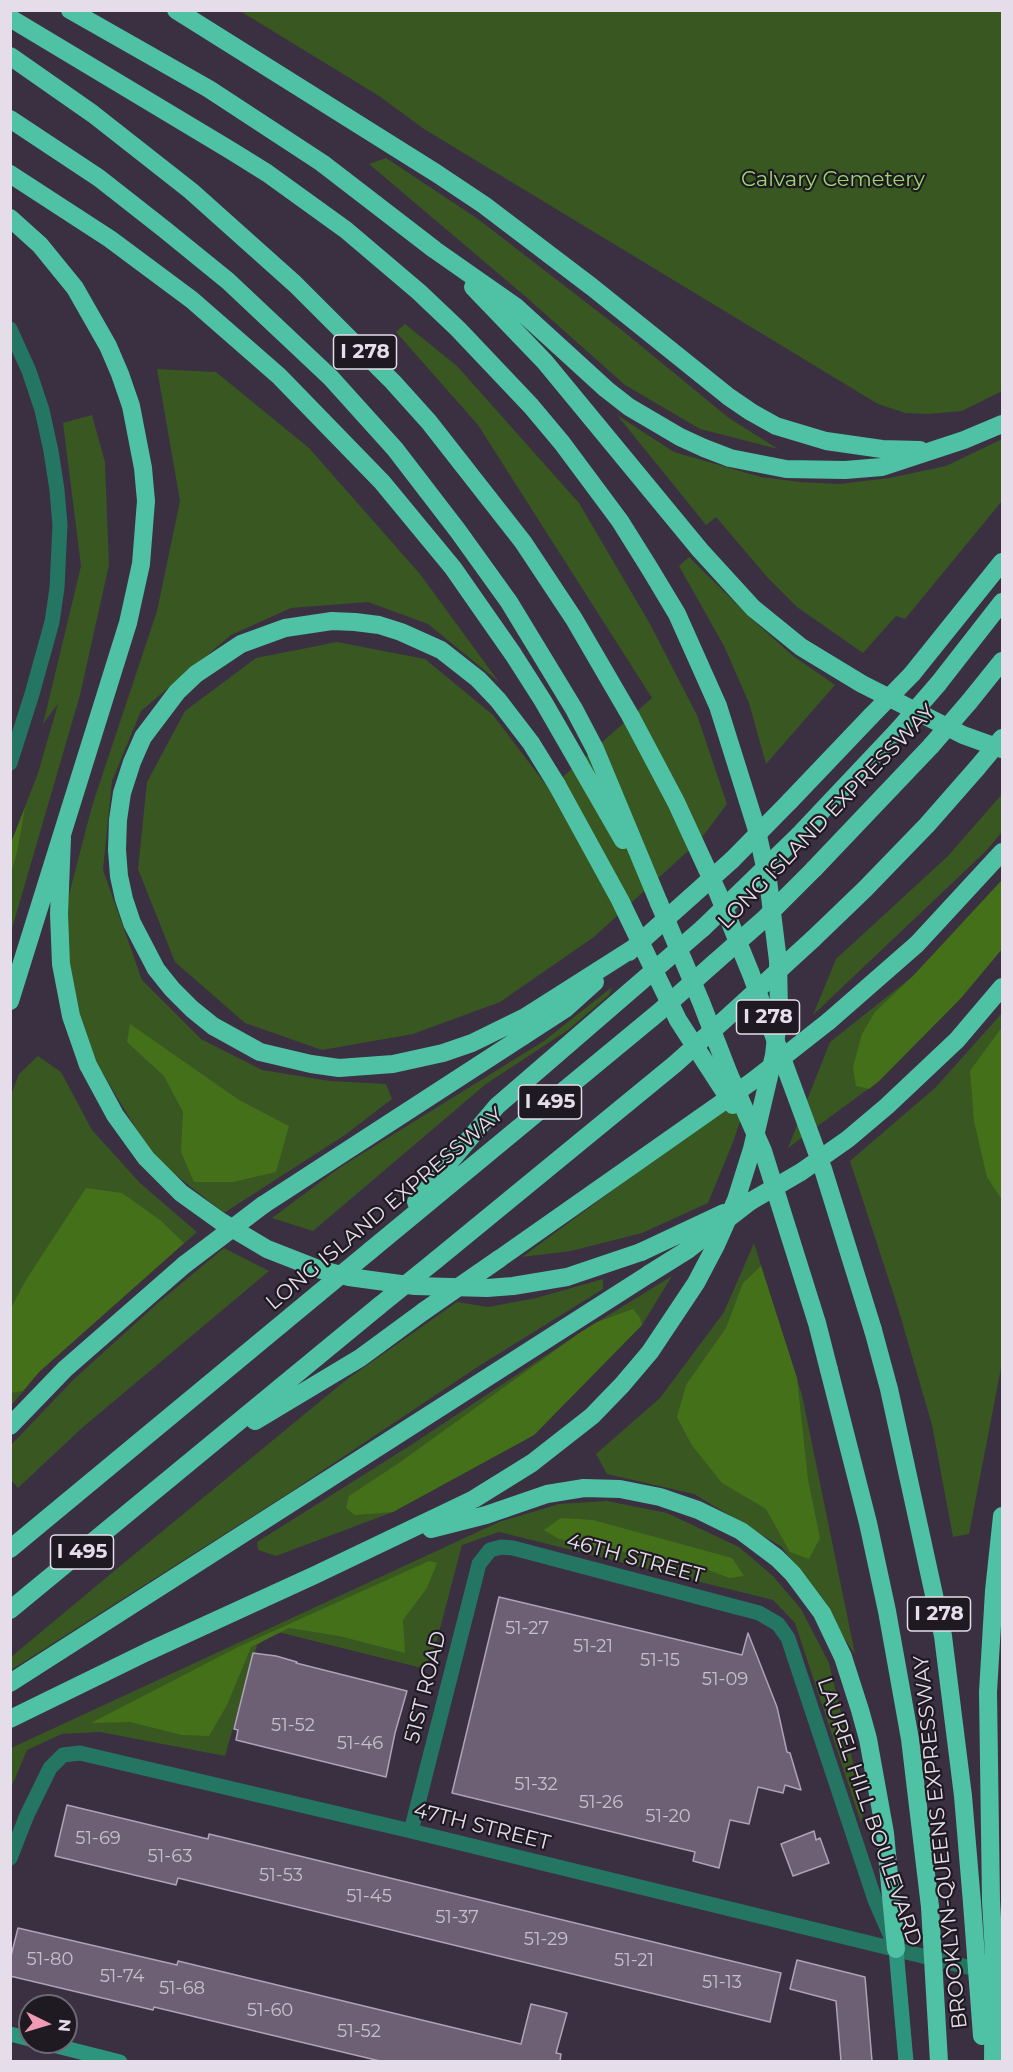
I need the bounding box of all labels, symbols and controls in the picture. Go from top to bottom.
park label: Calvary Cemetery [741,167,925,193]
road number: I 278 [334,335,397,369]
street label: LONG ISLAND EXPRESSWAY [713,700,941,934]
road number: I 278 [736,1000,800,1034]
road number: I 495 [518,1085,582,1119]
street label: LONG ISLAND EXPRESSWAY [261,1102,509,1316]
street label: 46TH STREET [564,1529,706,1589]
road number: I 495 [50,1535,113,1569]
road number: I 278 [908,1597,970,1631]
house number: 51-27 [505,1618,549,1640]
street label: 51ST ROAD [400,1628,452,1746]
house number: 51-21 [573,1636,613,1658]
house number: 51-15 [640,1650,680,1672]
street label: BROOKLYN-QUEENS EXPRESSWAY [909,1654,973,2030]
house number: 51-09 [702,1669,748,1691]
street label: LAUREL HILL BOULEVARD [811,1674,927,1950]
house number: 51-52 [271,1715,315,1737]
house number: 51-46 [337,1733,383,1755]
house number: 51-32 [514,1774,558,1796]
house number: 51-26 [579,1792,623,1814]
street label: 47TH STREET [411,1798,553,1856]
house number: 51-20 [645,1806,691,1828]
house number: 51-69 [75,1828,121,1850]
house number: 51-63 [148,1846,192,1868]
house number: 51-53 [259,1865,303,1887]
house number: 51-45 [346,1886,392,1908]
house number: 51-37 [435,1907,479,1929]
house number: 51-29 [524,1929,568,1951]
house number: 51-80 [27,1949,73,1971]
house number: 51-21 [614,1950,654,1972]
house number: 51-74 [100,1966,144,1988]
house number: 51-13 [702,1972,742,1994]
house number: 51-68 [159,1978,205,2000]
north arrow [18,1994,78,2054]
house number: 51-60 [247,2000,293,2022]
text: N [54,2018,74,2033]
house number: 51-52 [337,2021,381,2043]

